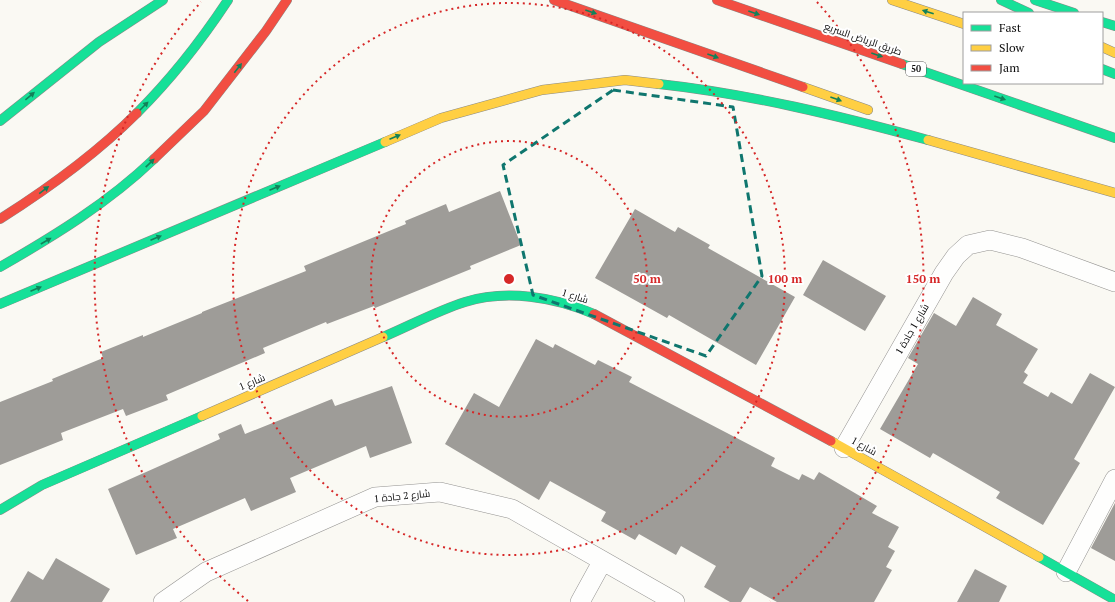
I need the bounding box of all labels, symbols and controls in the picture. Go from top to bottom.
one-way arrow [585,9,597,15]
one-way arrow [922,9,934,15]
one-way arrow [748,10,760,16]
legend [963,12,1103,84]
street label: طريق الرياض السريع [823,20,903,58]
text: Fast [999,20,1022,35]
text: Slow [999,40,1025,55]
one-way arrow [708,53,720,59]
one-way arrow [871,53,883,59]
text: Jam [999,60,1020,75]
one-way arrow [233,62,242,73]
road number: 50 [906,62,926,76]
one-way arrow [25,92,35,101]
one-way arrow [994,95,1006,101]
one-way arrow [830,96,842,102]
one-way arrow [139,101,149,111]
one-way arrow [390,134,402,140]
one-way arrow [145,158,155,168]
one-way arrow [270,184,282,190]
one-way arrow [39,186,50,194]
one-way arrow [150,235,161,241]
one-way arrow [40,237,52,244]
text: 50 m [633,271,661,286]
text: 100 m [768,271,802,286]
text: 150 m [906,271,940,286]
centre of rings [502,272,516,286]
one-way arrow [30,285,42,291]
street label: شارع 1 [560,286,590,306]
street label: شارع 1 جادة 1 [892,301,932,357]
street label: شارع 1 [237,371,267,393]
street label: شارع 1 [849,434,879,458]
street label: شارع 2 جادة 1 [373,487,431,505]

